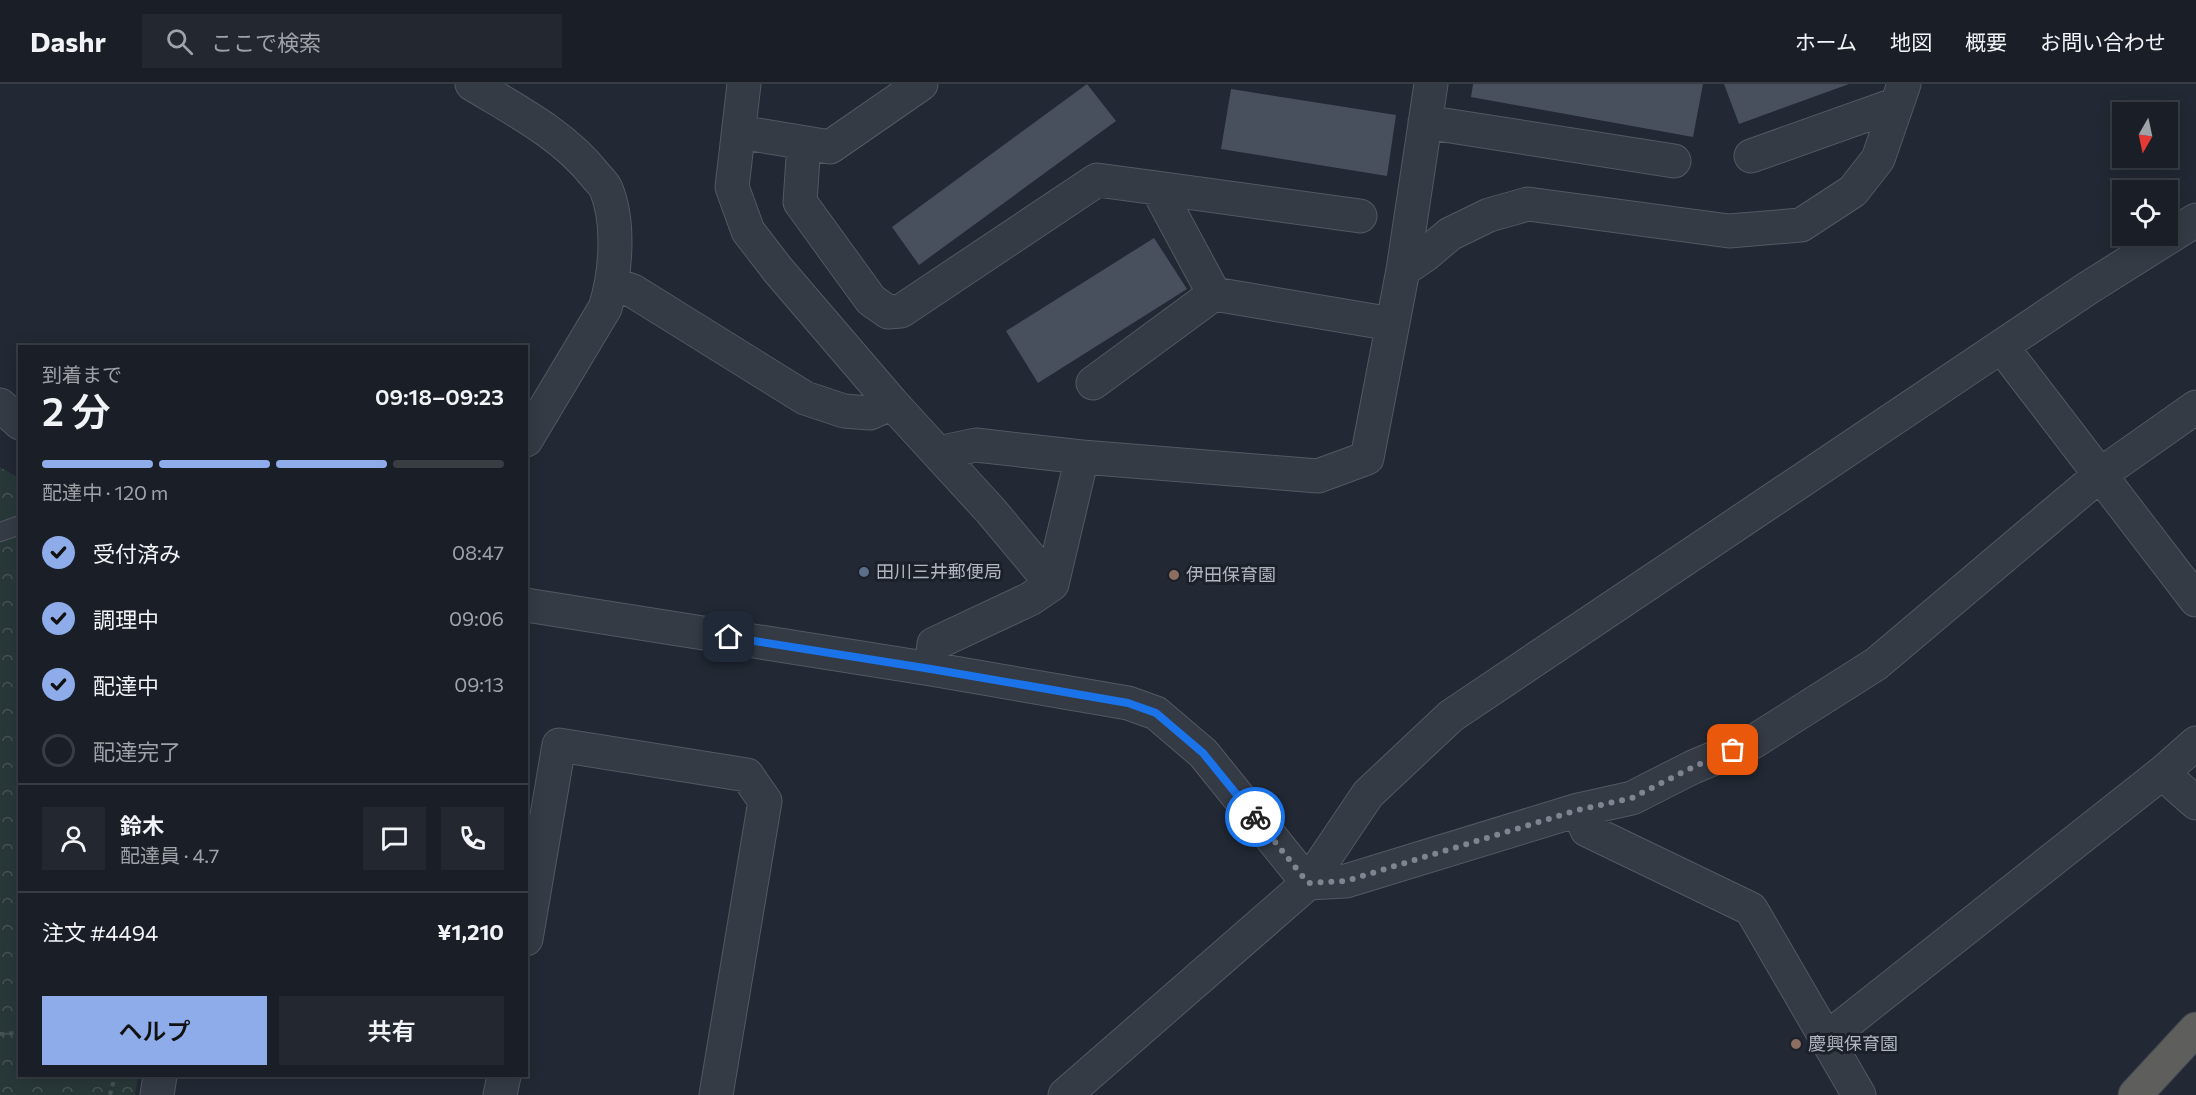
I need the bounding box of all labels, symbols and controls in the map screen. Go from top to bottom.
search box [142,14,562,68]
text: Dashr [30,24,106,58]
icon: search [163,25,196,58]
text: ここで検索 [211,29,321,56]
text: ホーム [1795,29,1857,54]
text: 地図 [1890,29,1932,54]
text: 概要 [1965,29,2007,54]
text: お問い合わせ [2040,29,2166,54]
north arrow [2112,102,2178,168]
map controls [2112,102,2178,246]
button: locate [2112,180,2178,246]
text: 到着まで [42,362,122,386]
text: 09:18–09:23 [375,383,504,410]
text: 2 分 [42,386,110,434]
text: 配達中 · 120 m [42,480,168,504]
icon: check [42,536,75,569]
text: 受付済み [93,540,181,567]
text: 08:47 [452,540,504,564]
place label: 田川三井郵便局 [876,560,1002,582]
place label: 伊田保育園 [1186,563,1276,585]
marker: 田川三井郵便局 [857,565,871,579]
marker: 伊田保育園 [1167,568,1181,582]
icon: check [42,602,75,635]
text: 調理中 [93,606,159,633]
text: 09:06 [449,606,504,630]
pin [703,611,754,662]
icon: home [712,620,745,653]
icon: check [42,668,75,701]
text: 配達中 [93,672,159,699]
text: 09:13 [454,672,504,696]
pin [1707,724,1758,775]
icon: bag [1716,733,1749,766]
text: 配達完了 [93,738,181,765]
courier [1225,787,1285,847]
icon: bike [1239,801,1272,834]
button: person [42,807,105,870]
button: chat [363,807,426,870]
button: phone [441,807,504,870]
text: 鈴木 [120,812,164,839]
text: 配達員 · 4.7 [120,843,219,867]
text: ¥1,210 [437,918,504,945]
text: 注文 #4494 [42,919,158,946]
button: ヘルプ [42,996,267,1065]
button: 共有 [279,996,504,1065]
place label: 慶興保育園 [1808,1032,1898,1054]
marker: 慶興保育園 [1789,1037,1803,1051]

